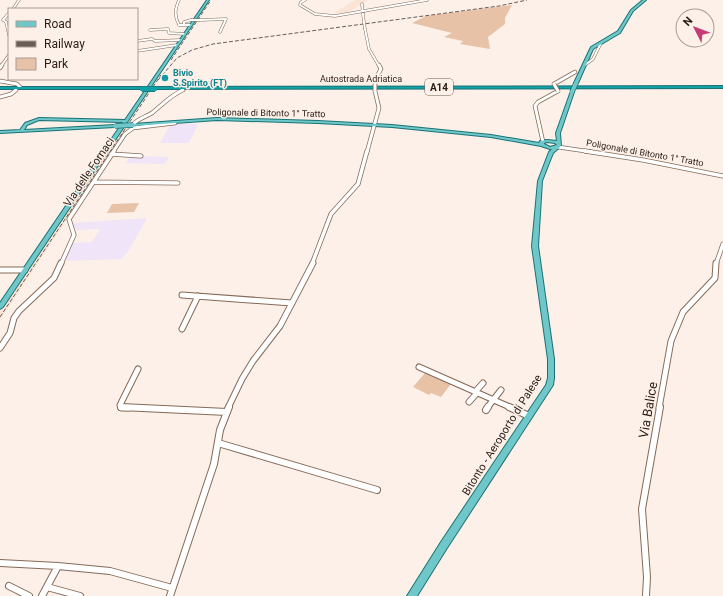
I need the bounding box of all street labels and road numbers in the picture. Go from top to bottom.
street label: Autostrada Adriatica [320,74,402,84]
road number: A14 [425,79,453,95]
street label: Poligonale di Bitonto 1° Tratto [206,107,326,119]
street label: Via delle Fornaci [61,135,117,209]
street label: Poligonale di Bitonto 1° Tratto [585,138,705,168]
street label: Bitonto - Aeroporto di Palese [459,372,545,498]
street label: Via Balice [636,381,660,439]

